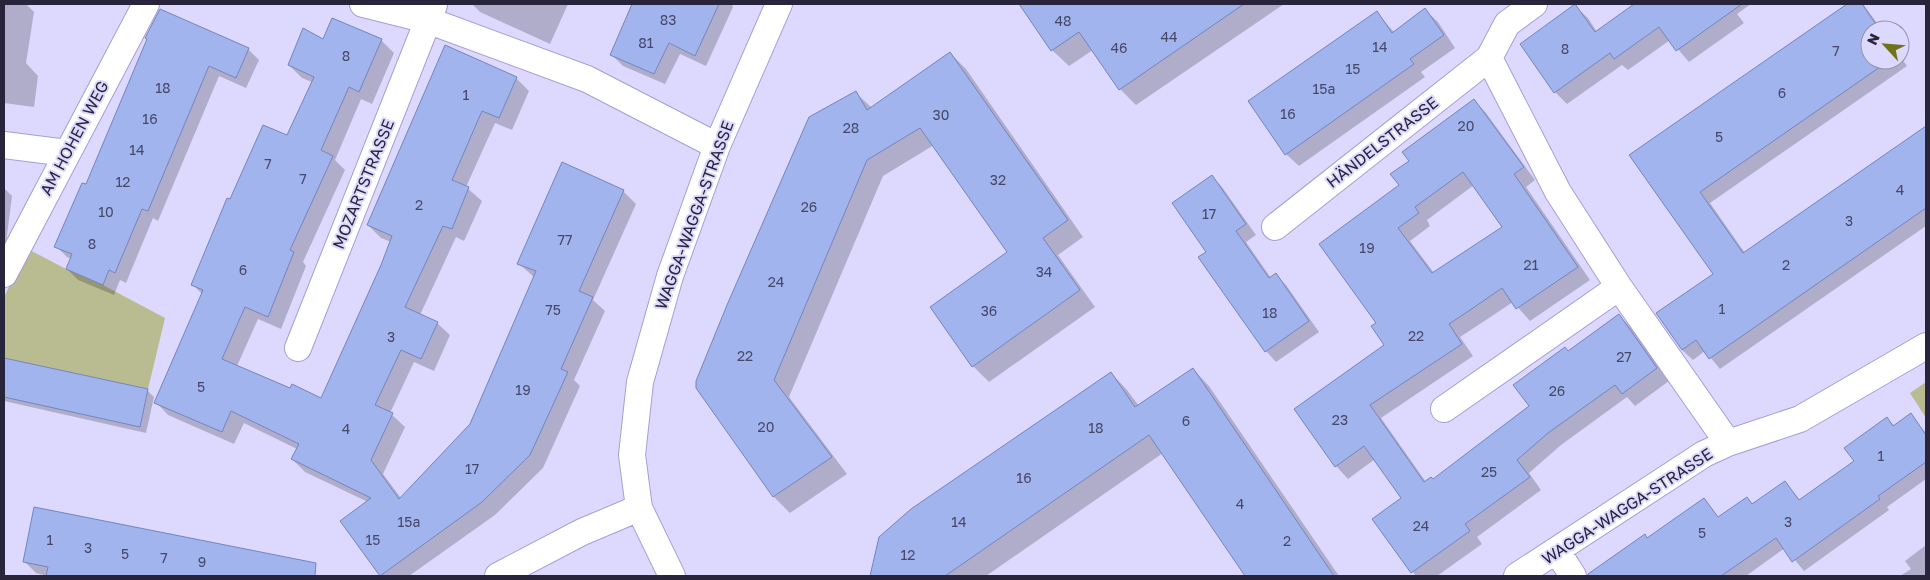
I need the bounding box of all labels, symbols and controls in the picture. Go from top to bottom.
house number: 83 [660,11,676,28]
house number: 48 [1054,12,1072,29]
north arrow [1860,20,1910,70]
house number: 44 [1160,28,1178,45]
text: N [1863,31,1883,48]
house number: 81 [638,34,654,51]
house number: 14 [1372,38,1388,55]
house number: 46 [1110,39,1128,56]
house number: 8 [1561,40,1569,57]
house number: 7 [1832,42,1840,59]
house number: 8 [342,47,350,64]
house number: 15 [1346,60,1360,77]
street label: AM HOHEN WEG [35,77,113,199]
house number: 18 [155,79,171,96]
house number: 15a [1313,80,1335,97]
house number: 6 [1778,84,1786,101]
house number: 1 [463,86,470,103]
street label: HÄNDELSTRASSE [1322,92,1442,192]
house number: 16 [1280,105,1296,122]
house number: 30 [933,106,949,123]
house number: 16 [142,110,158,127]
street label: MOZARTSTRASSE [328,116,398,252]
house number: 20 [1458,117,1474,134]
street label: WAGGA-WAGGA-STRASSE [651,118,737,312]
house number: 28 [843,119,859,136]
house number: 5 [1715,128,1723,145]
house number: 14 [129,141,145,158]
house number: 7 [264,155,272,172]
house number: 7 [299,170,307,187]
house number: 32 [990,171,1006,188]
house number: 12 [116,173,130,190]
house number: 4 [1896,181,1904,198]
house number: 2 [415,196,423,213]
house number: 26 [801,198,817,215]
house number: 10 [98,203,114,220]
house number: 17 [1202,205,1216,222]
house number: 3 [1845,212,1853,229]
house number: 77 [558,231,572,248]
house number: 8 [88,235,96,252]
house number: 19 [1359,239,1375,256]
house number: 21 [1524,256,1539,273]
house number: 2 [1782,256,1790,273]
house number: 6 [239,261,247,278]
house number: 34 [1036,263,1052,280]
house number: 24 [768,273,784,290]
house number: 1 [1719,300,1726,317]
house number: 75 [545,301,561,318]
house number: 36 [981,302,997,319]
house number: 18 [1262,304,1278,321]
house number: 22 [1408,327,1424,344]
house number: 3 [387,328,395,345]
house number: 22 [737,347,753,364]
house number: 27 [1616,348,1632,365]
house number: 5 [197,378,205,395]
house number: 19 [515,381,531,398]
house number: 26 [1549,382,1565,399]
house number: 23 [1332,411,1348,428]
house number: 6 [1182,412,1190,429]
house number: 20 [758,418,774,435]
house number: 18 [1088,419,1104,436]
house number: 4 [342,420,350,437]
street label: WAGGA-WAGGA-STRASSE [1538,443,1716,569]
house number: 1 [1878,447,1885,464]
house number: 17 [465,460,479,477]
house number: 25 [1481,463,1497,480]
house number: 16 [1016,469,1032,486]
house number: 4 [1236,495,1244,512]
house number: 15a [398,513,420,530]
house number: 14 [951,513,967,530]
house number: 3 [1784,513,1792,530]
house number: 24 [1413,517,1429,534]
house number: 5 [1698,524,1706,541]
house number: 1 [47,531,54,548]
house number: 15 [366,531,380,548]
house number: 2 [1283,532,1291,549]
house number: 3 [84,539,92,556]
house number: 5 [121,545,129,562]
house number: 12 [901,546,915,563]
house number: 7 [160,549,168,566]
house number: 9 [198,553,206,570]

